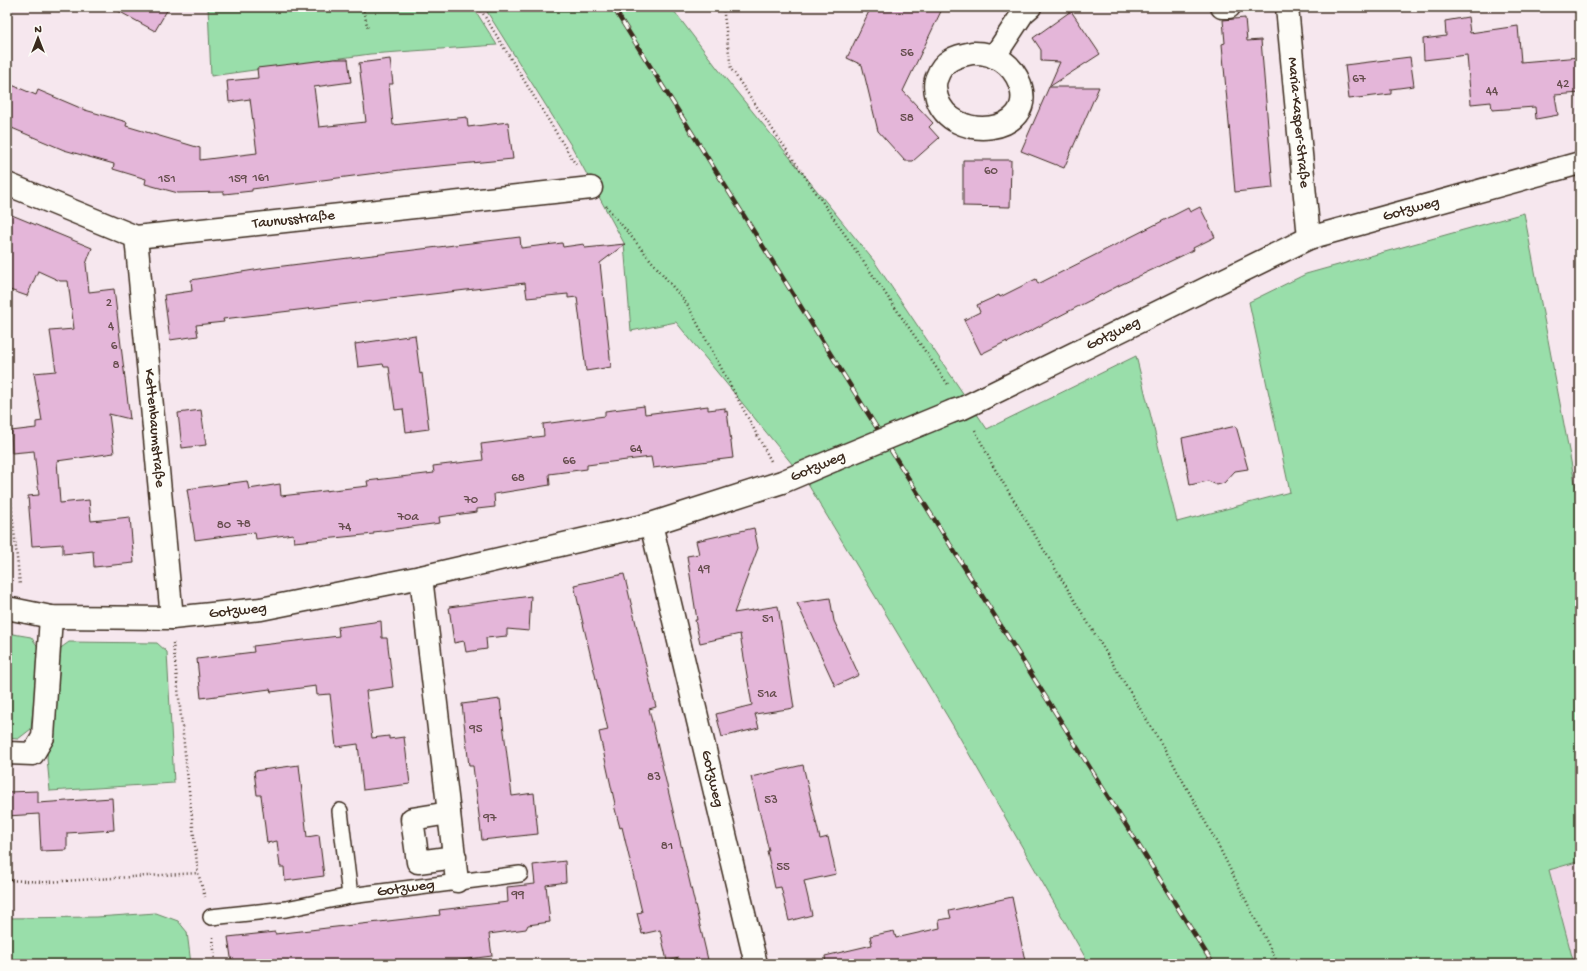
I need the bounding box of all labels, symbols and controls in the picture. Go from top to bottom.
north arrow [18,18,58,58]
text: N [34,24,42,36]
house number: 56 [900,46,914,61]
street label: Maria-Kasper-Straße [1283,56,1313,189]
house number: 67 [1352,72,1367,87]
house number: 42 [1557,77,1570,92]
house number: 44 [1486,84,1498,99]
house number: 58 [900,111,914,126]
house number: 60 [984,164,999,179]
house number: 161 [251,171,270,186]
house number: 151 [157,172,176,187]
house number: 159 [228,172,248,187]
street label: Gotzweg [1381,193,1442,226]
street label: Taunusstraße [250,207,336,234]
house number: 2 [106,296,113,311]
street label: Gotzweg [1083,313,1143,355]
house number: 4 [108,319,114,334]
house number: 6 [111,339,118,354]
house number: 8 [112,358,120,373]
street label: Kettenbaumstraße [139,368,169,489]
house number: 64 [630,442,642,457]
street label: Gotzweg [788,447,848,487]
house number: 66 [562,454,576,469]
house number: 68 [511,471,525,486]
house number: 70 [463,493,479,508]
house number: 70a [396,510,419,525]
house number: 78 [236,517,251,532]
house number: 80 [217,518,232,533]
house number: 74 [338,520,351,535]
house number: 49 [698,562,711,577]
street label: Gotzweg [208,599,268,623]
house number: 51 [762,612,774,627]
house number: 51a [757,687,777,702]
house number: 95 [468,722,483,737]
street label: Gotzweg [696,749,727,809]
house number: 83 [647,770,661,785]
house number: 53 [764,793,778,808]
house number: 97 [482,811,498,826]
house number: 81 [661,839,673,854]
house number: 55 [776,860,790,875]
street label: Gotzweg [376,876,436,901]
house number: 99 [510,888,525,903]

